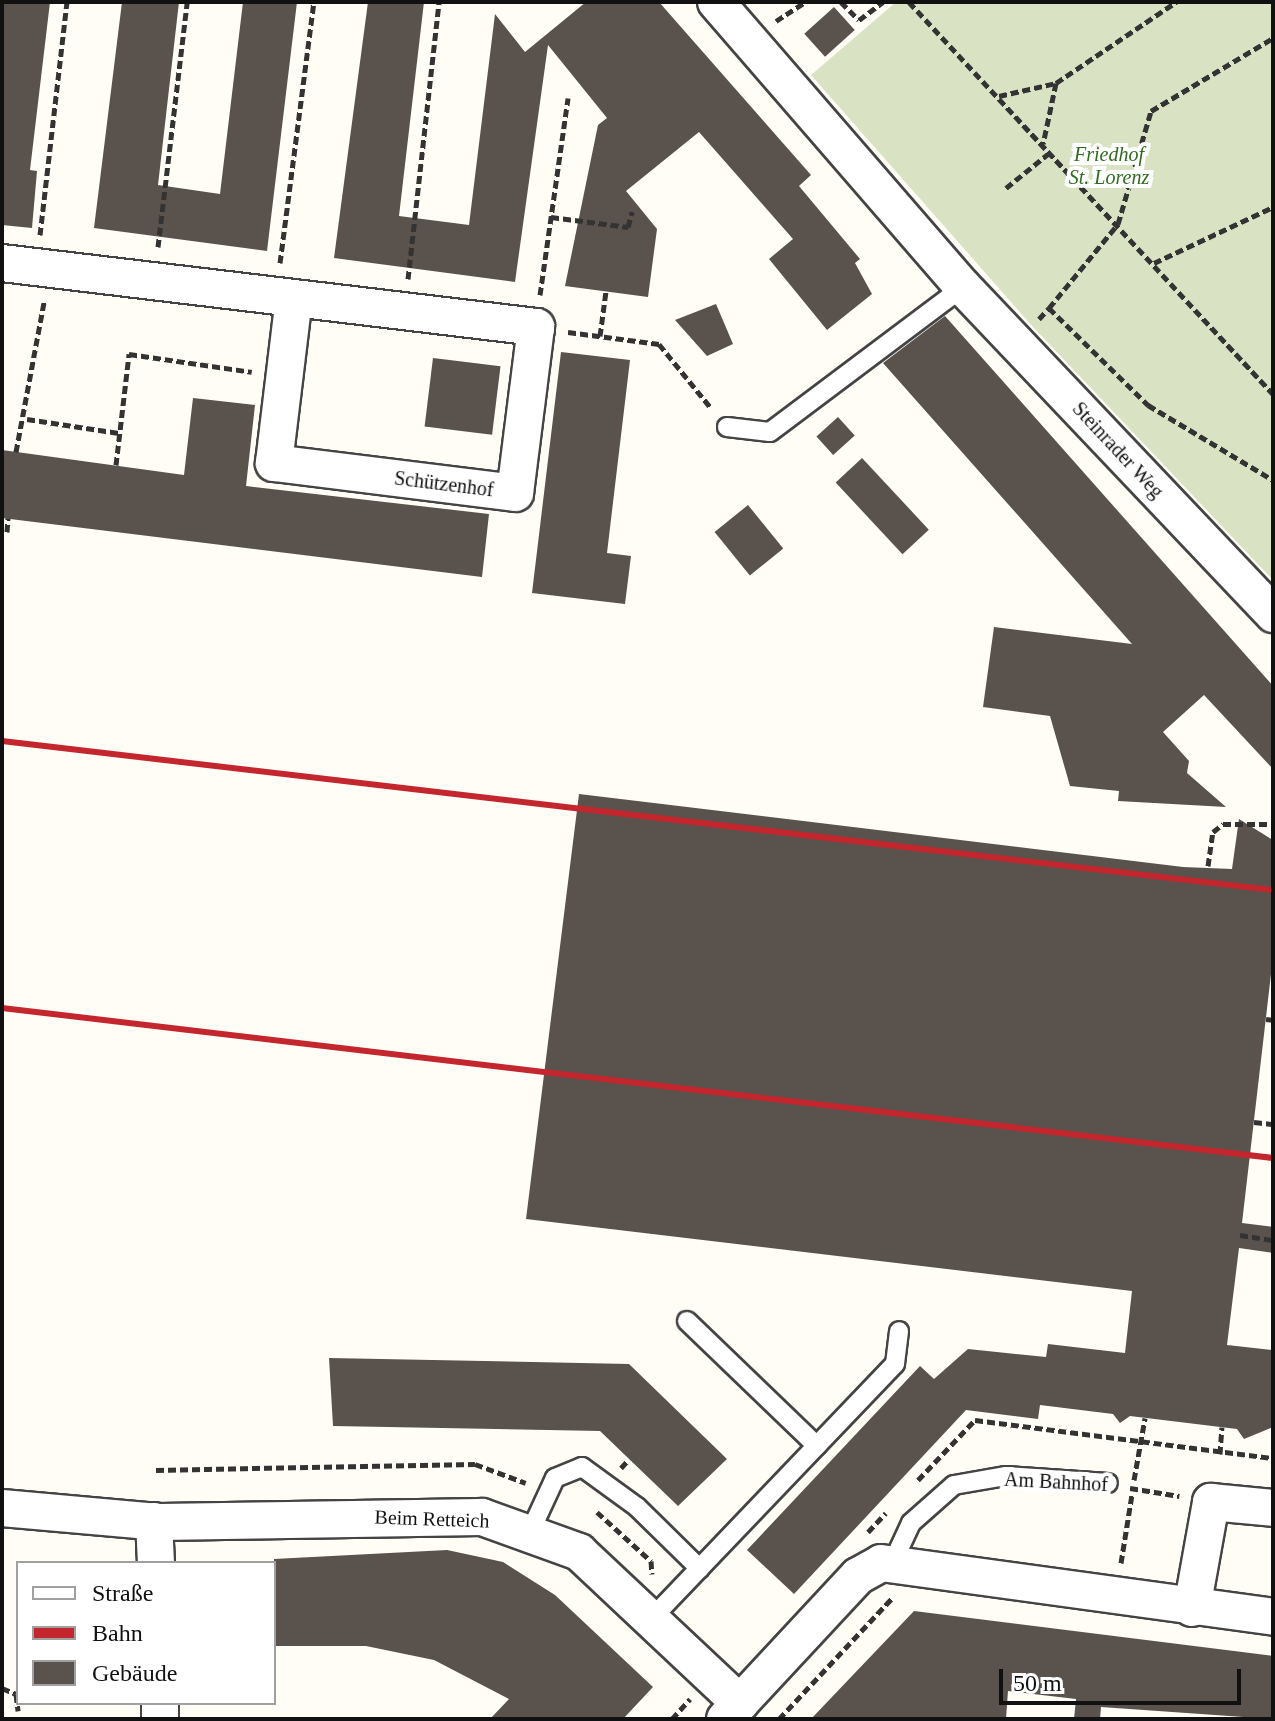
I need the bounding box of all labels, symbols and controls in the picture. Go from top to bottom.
park label: Friedhof St. Lorenz [1069,142,1149,189]
street label: Steinrader Weg [1067,397,1169,503]
street label: Schützenhof [393,466,495,502]
street label: Am Bahnhof [1004,1467,1108,1497]
street label: Beim Retteich [374,1505,490,1533]
legend [16,1561,276,1705]
text: Straße [92,1580,153,1606]
text: Bahn [92,1620,143,1646]
scale bar [1003,1653,1245,1703]
text: Gebäude [92,1660,177,1686]
text: 50 m [1013,1670,1062,1696]

